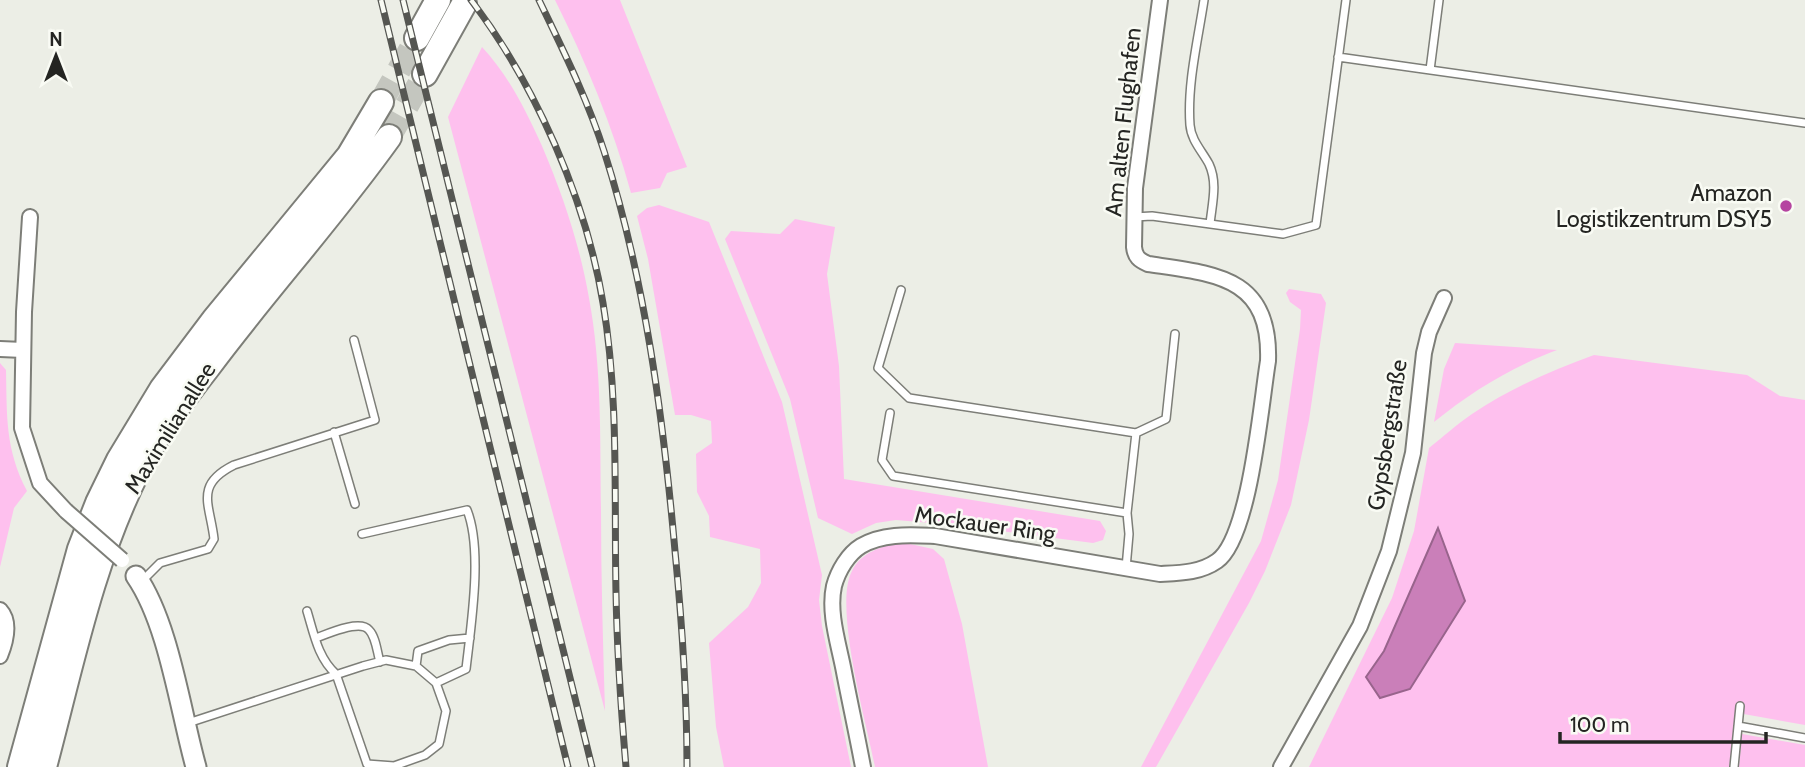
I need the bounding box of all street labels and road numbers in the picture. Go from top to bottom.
street label: Am alten Flughafen [1099,26,1147,218]
street label: Maximilianallee [118,357,222,499]
street label: Gypsbergstraße [1361,357,1413,513]
street label: Mockauer Ring [913,500,1058,548]

